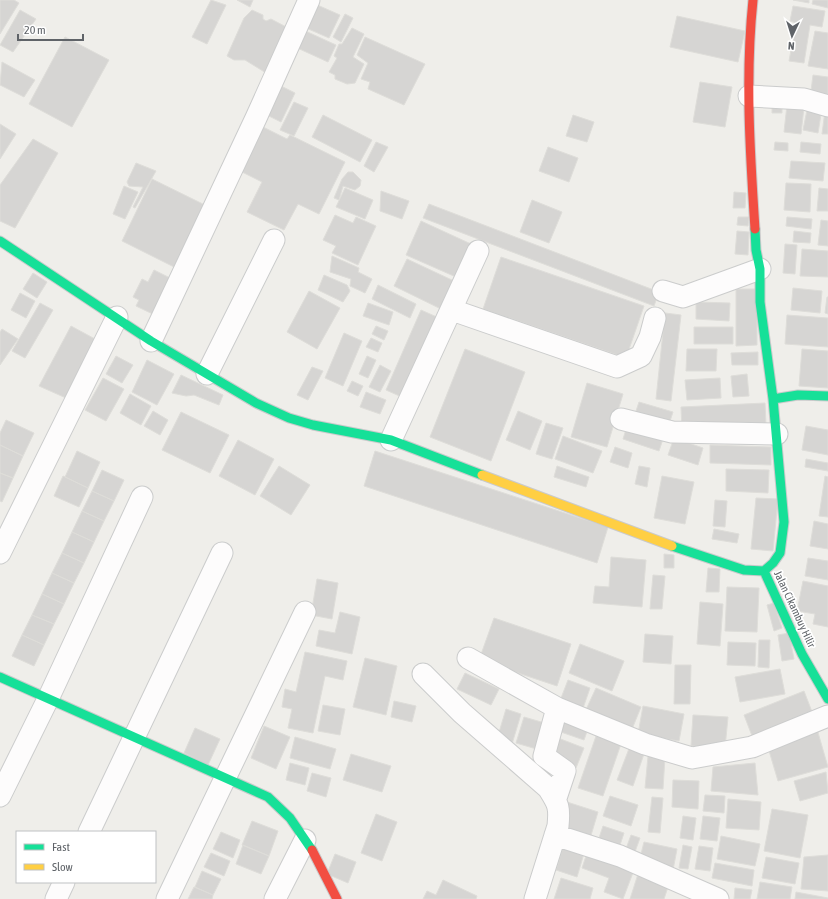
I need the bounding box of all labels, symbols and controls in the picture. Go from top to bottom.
scale bar [18,16,83,42]
north arrow [772,16,812,56]
text: 20 m [24,23,46,37]
text: N [788,40,795,52]
street label: Jalan Cikambuy Hilir [772,569,818,650]
legend [16,831,156,883]
text: Fast [52,840,70,854]
text: Slow [52,860,73,874]

